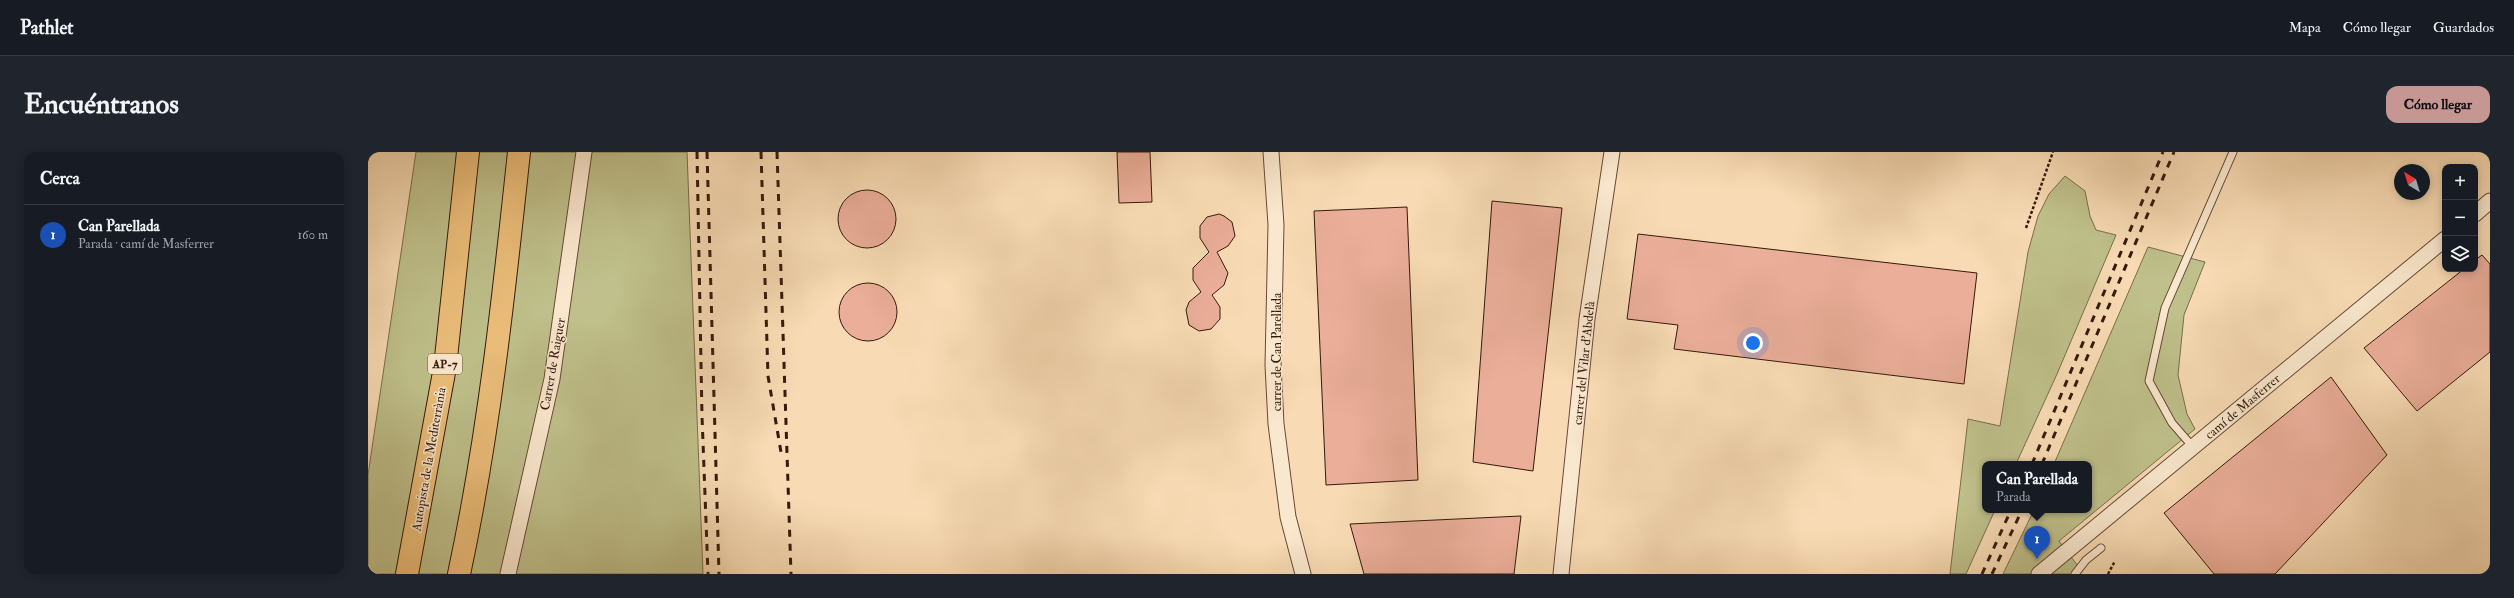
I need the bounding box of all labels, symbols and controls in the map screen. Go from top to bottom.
text: Pathlet [20,16,74,40]
text: Mapa [2289,19,2321,36]
text: Cómo llegar [2343,19,2411,36]
text: Guardados [2433,19,2494,36]
button: Cómo llegar [2386,86,2490,123]
text: Encuéntranos [24,87,179,122]
north arrow [2394,164,2430,200]
map controls [2442,164,2478,272]
button: + [2442,164,2478,200]
text: Cerca [40,168,80,189]
button: − [2442,200,2478,236]
text: Can Parellada [78,217,160,236]
text: 1 [51,227,55,243]
text: 160 m [297,227,328,243]
text: Parada · camí de Masferrer [78,236,214,252]
button: layers [2442,236,2478,272]
street label: carrer de Can Parellada [1269,292,1285,411]
street label: carrer del Vilar d'Abdelà [1570,300,1599,426]
street label: Carrer de Raiguer [537,317,569,412]
your location [1743,333,1763,353]
road number: AP-7 [428,354,462,374]
street label: camí de Masferrer [2202,371,2284,443]
street label: Autopista de la Mediterrània [408,385,451,534]
popup [1982,461,2092,513]
text: Can Parellada [1996,470,2078,489]
text: Parada [1996,489,2031,505]
pin: 1 [2024,526,2050,559]

